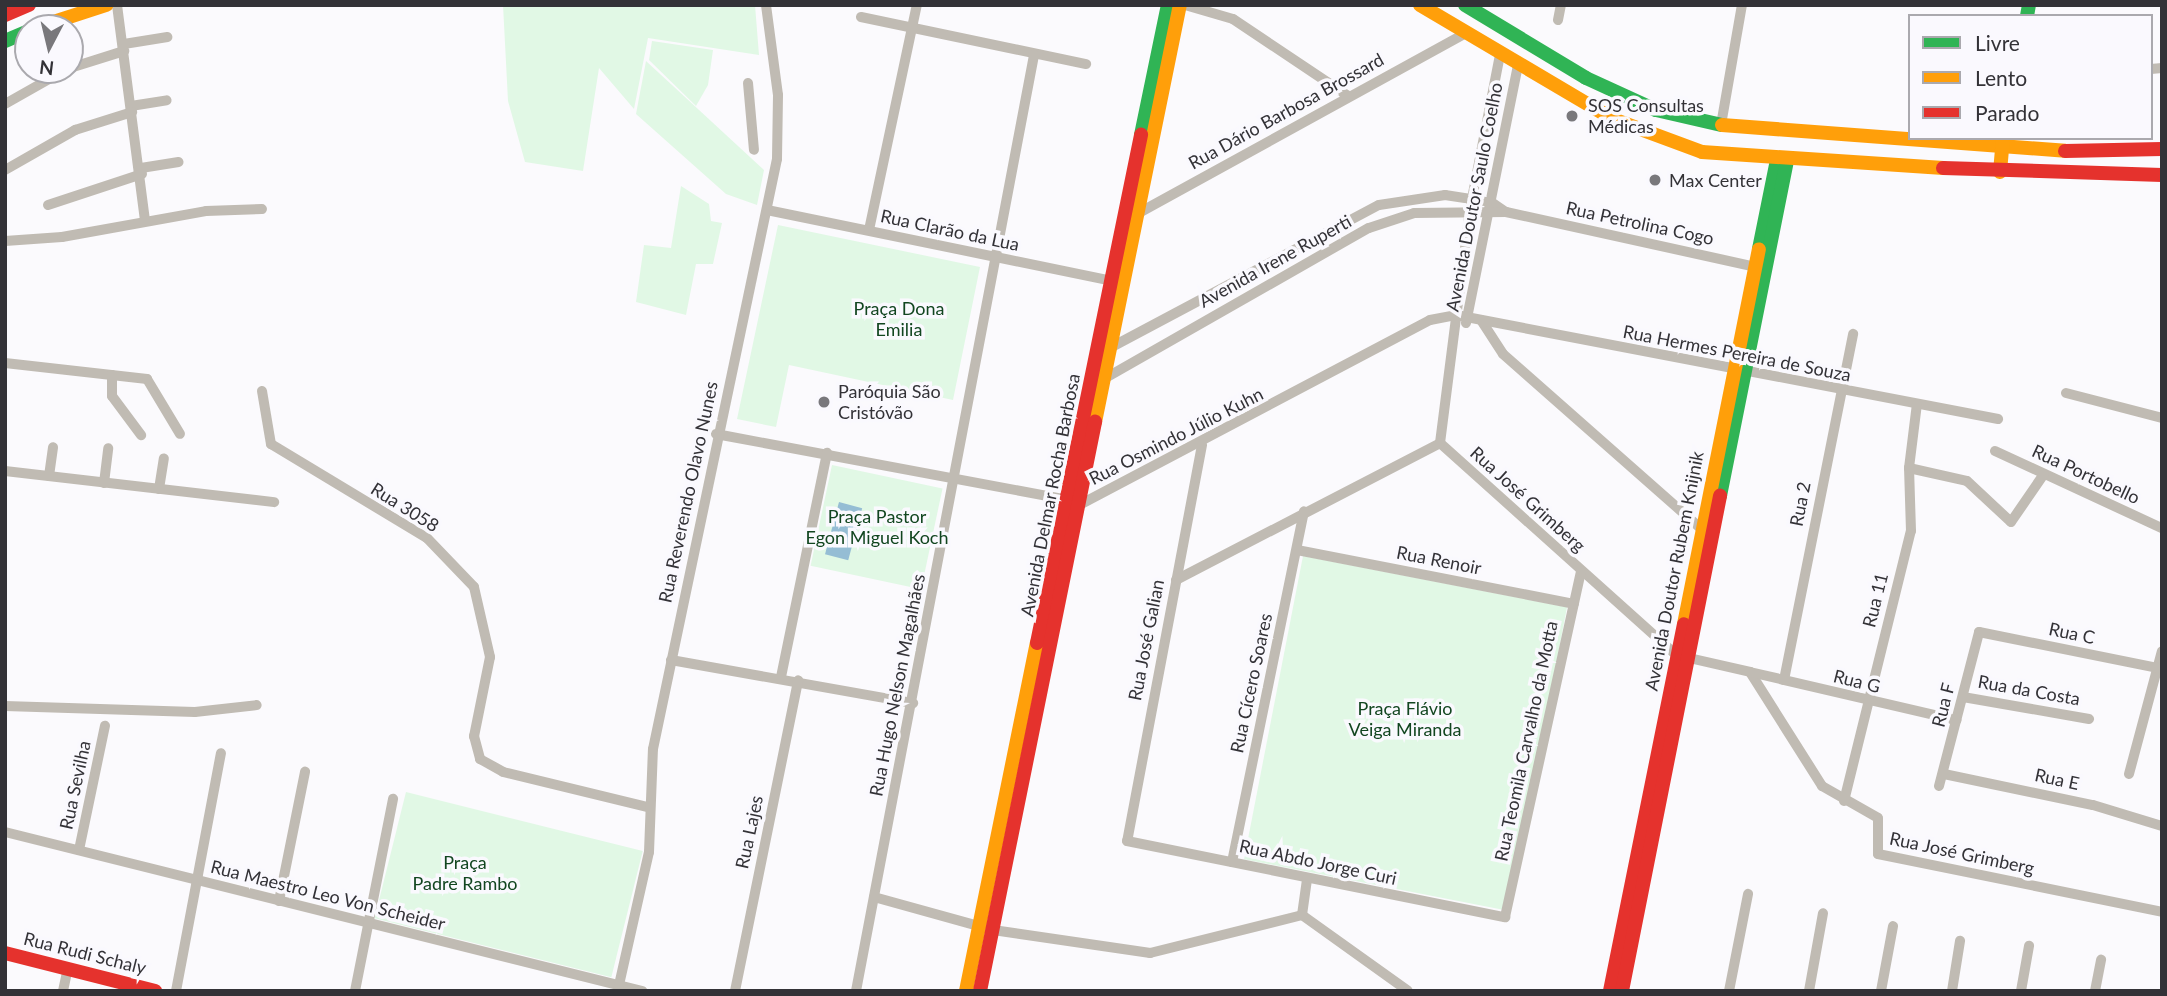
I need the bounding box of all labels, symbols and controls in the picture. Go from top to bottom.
north arrow [14,14,84,84]
legend [1908,14,2153,140]
text: Livre [1975,30,2020,55]
street label: Rua Dário Barbosa Brossard [1185,48,1387,174]
text: N [38,56,55,81]
text: Lento [1975,65,2027,90]
street label: Avenida Doutor Saulo Coelho [1441,80,1507,314]
place label: SOS Consultas Médicas [1588,95,1704,138]
text: Parado [1975,100,2039,125]
marker: SOS Consultas Médicas [1562,106,1582,126]
place label: Max Center [1669,169,1762,191]
marker: Max Center [1647,172,1663,188]
street label: Rua Petrolina Cogo [1564,197,1716,249]
street label: Rua Clarão da Lua [879,205,1021,255]
street label: Avenida Irene Ruperti [1195,210,1355,312]
park label: Praça Dona Emilia [854,298,944,340]
street label: Rua Hermes Pereira de Souza [1621,320,1853,386]
street label: Avenida Delmar Rocha Barbosa [1016,372,1084,618]
street label: Rua Reverendo Olavo Nunes [654,379,722,605]
place label: Paróquia São Cristóvão [838,381,941,424]
street label: Rua Osmindo Júlio Kuhn [1085,383,1267,489]
marker: Paróquia São Cristóvão [816,394,832,410]
street label: Rua Portobello [2029,440,2143,508]
street label: Rua José Grimberg [1466,442,1590,556]
street label: Avenida Doutor Rubem Knijnik [1640,449,1708,693]
street label: Rua 3058 [367,478,443,536]
street label: Rua 2 [1785,480,1815,528]
park label: Praça Pastor Egon Miguel Koch [806,506,948,548]
street label: Rua Renoir [1395,541,1483,579]
street label: Rua 11 [1858,571,1892,629]
street label: Rua Hugo Nelson Magalhães [865,572,929,798]
street label: Rua José Galian [1124,577,1168,703]
street label: Rua Cícero Soares [1226,611,1276,755]
street label: Rua C [2047,618,2097,648]
street label: Rua Teomila Carvalho da Motta [1490,619,1562,863]
street label: Rua G [1831,665,1883,697]
street label: Rua da Costa [1976,670,2082,710]
street label: Rua F [1927,681,1959,729]
park label: Praça Flávio Veiga Miranda [1349,698,1461,740]
street label: Rua Sevilha [55,739,95,831]
street label: Rua E [2033,764,2081,794]
street label: Rua Lajes [731,793,767,871]
street label: Rua José Grimberg [1887,827,2037,879]
street label: Rua Abdo Jorge Curi [1237,835,1399,889]
park label: Praça Padre Rambo [412,852,518,894]
street label: Rua Maestro Leo Von Scheider [208,855,448,935]
street label: Rua Rudi Schaly [22,927,148,979]

